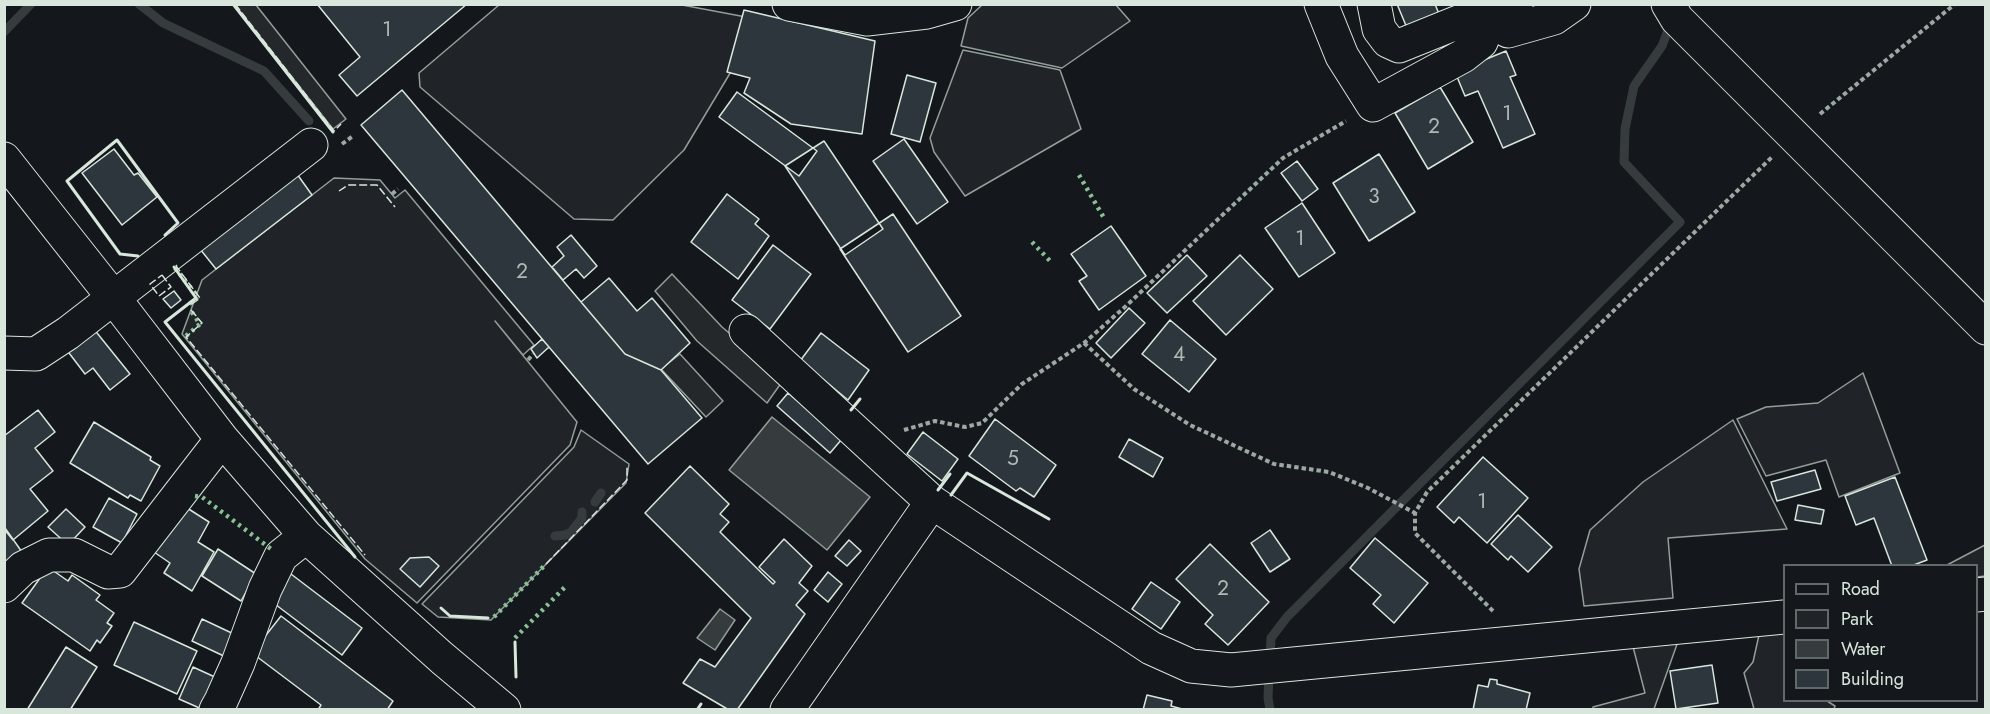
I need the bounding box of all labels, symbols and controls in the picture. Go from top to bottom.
house number: 1 [382,18,392,44]
house number: 1 [1502,102,1512,128]
house number: 2 [1428,115,1440,141]
house number: 3 [1368,185,1380,211]
house number: 1 [1295,227,1305,253]
house number: 2 [516,260,528,286]
house number: 4 [1173,343,1185,369]
house number: 5 [1007,447,1019,473]
house number: 1 [1477,490,1487,516]
legend [1783,564,1978,702]
text: Road [1841,576,1880,602]
house number: 2 [1217,577,1229,603]
text: Park [1841,606,1873,632]
text: Water [1841,636,1885,662]
text: Building [1841,666,1904,692]

